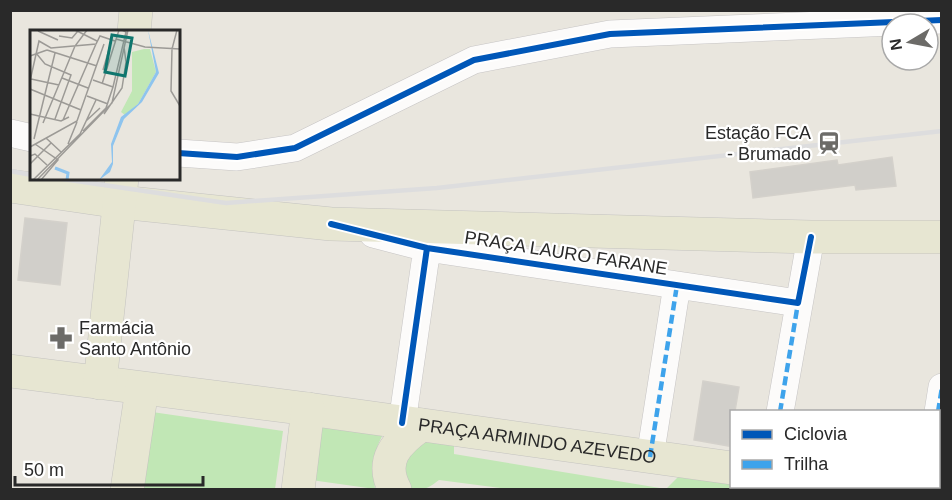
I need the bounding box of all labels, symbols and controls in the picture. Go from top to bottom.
north arrow [880,12,940,72]
inset map [30,30,180,180]
text: N [886,37,905,52]
place label: Estação FCA - Brumado [705,123,811,164]
station icon: Estação FCA - Brumado [816,130,842,156]
street label: PRAÇA LAURO FARANE [463,227,669,279]
place label: Farmácia Santo Antônio [79,318,191,359]
pharmacy icon: Farmácia Santo Antônio [48,325,74,351]
legend [730,410,940,488]
street label: PRAÇA ARMINDO AZEVEDO [417,414,658,467]
text: Ciclovia [784,424,848,444]
scale bar [15,449,202,487]
text: Trilha [784,454,829,474]
text: 50 m [24,460,64,480]

